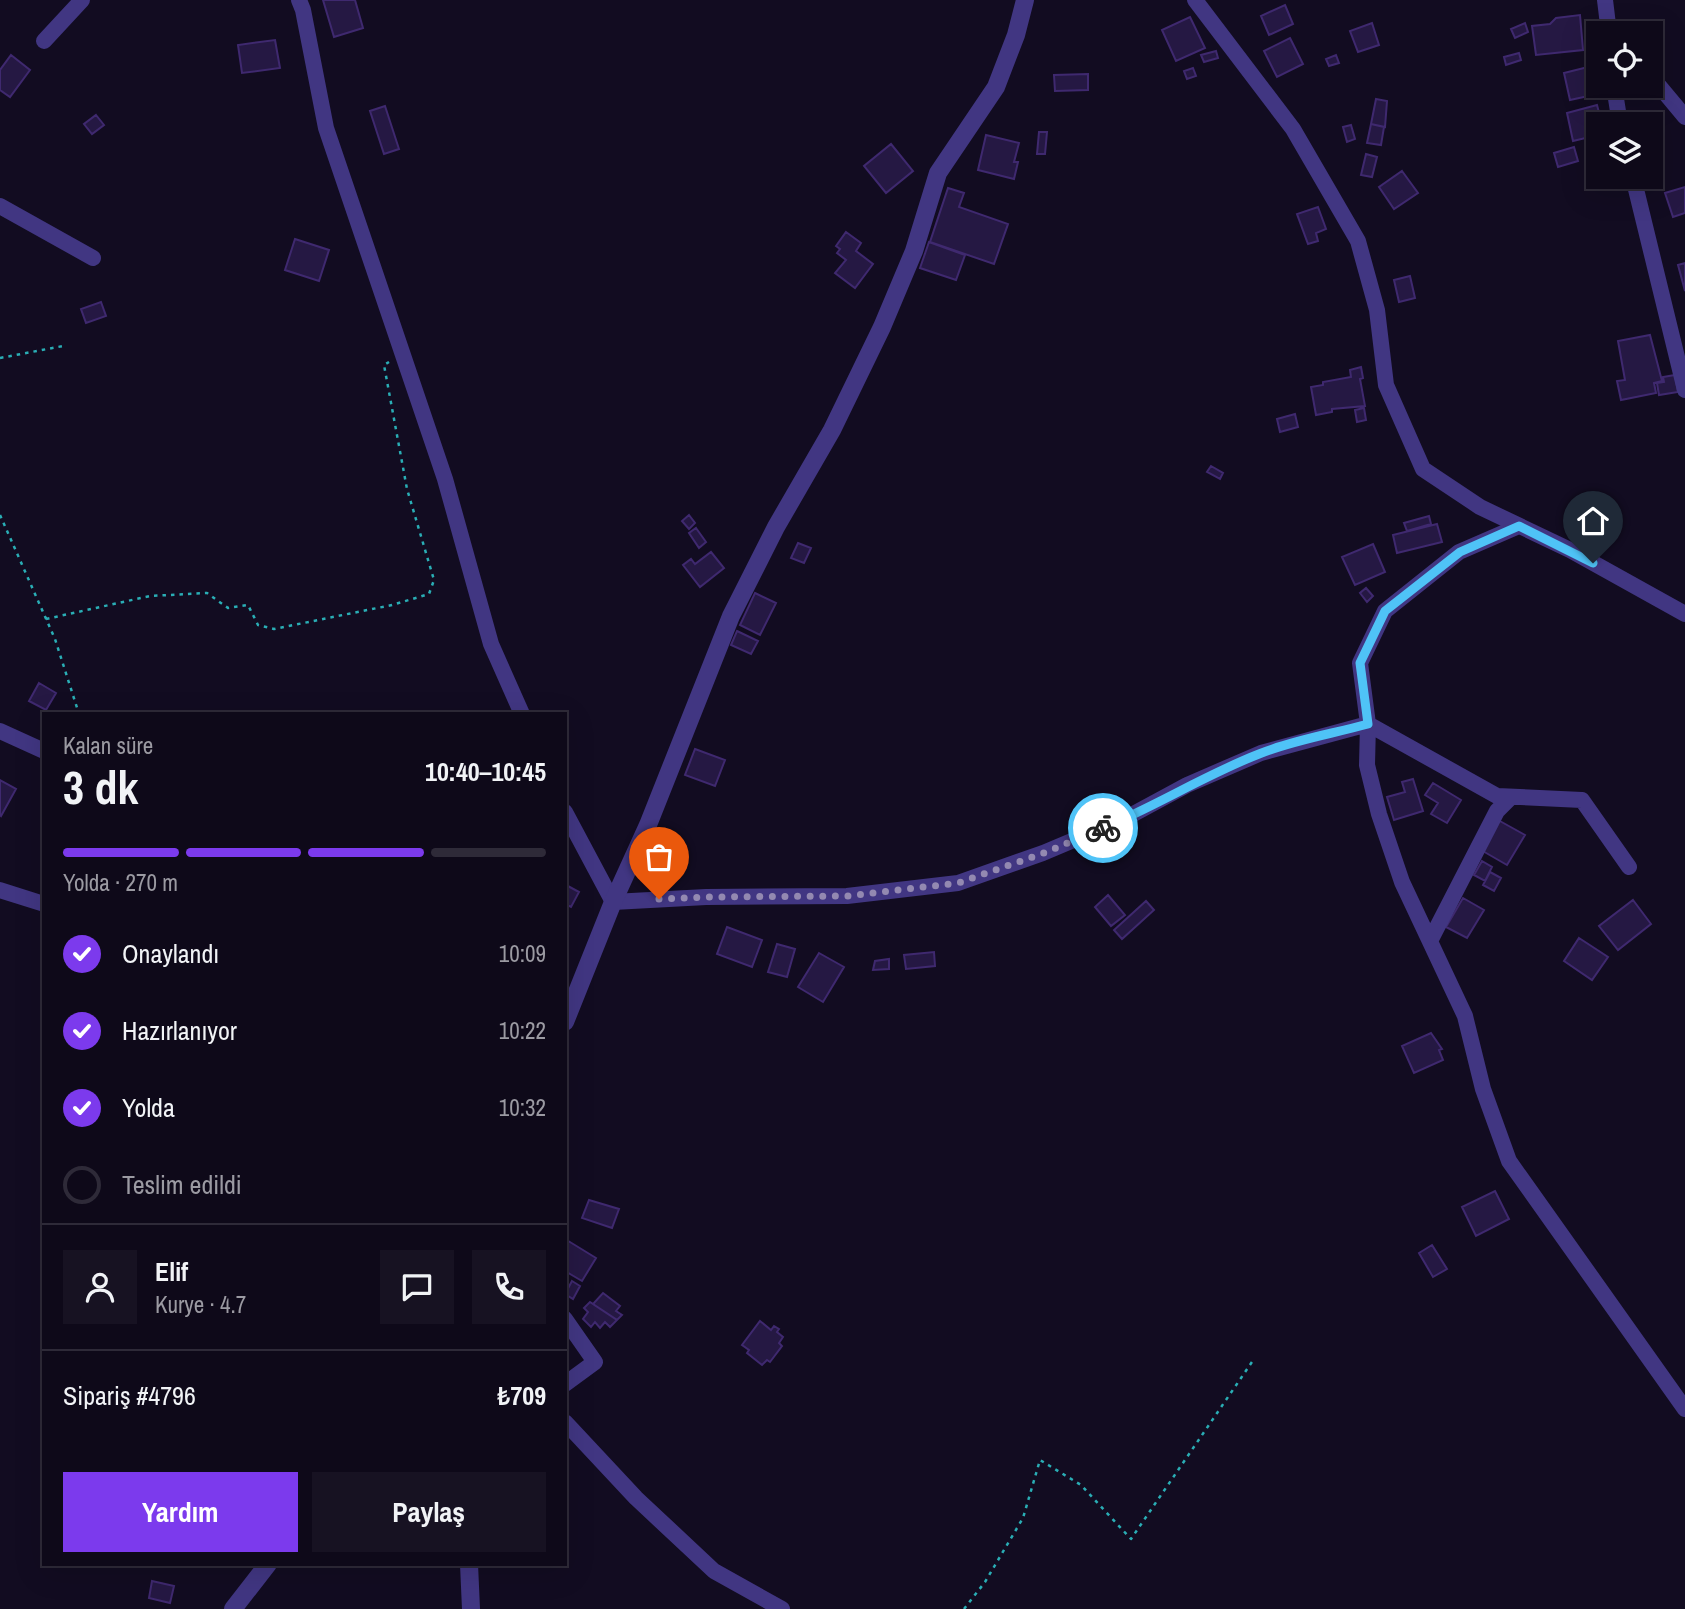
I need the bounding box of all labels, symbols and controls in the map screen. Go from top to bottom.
map controls [1586,21,1663,189]
button: locate [1586,21,1663,98]
button: layers [1586,112,1663,189]
pin [1563,491,1623,563]
icon: home [1574,502,1612,540]
text: Kalan süre [63,730,153,761]
text: 10:40–10:45 [425,754,546,789]
text: 3 dk [63,756,139,818]
courier [1068,793,1138,863]
icon: bike [1084,809,1122,847]
pin [629,827,689,899]
icon: bag [640,838,678,876]
text: Yolda · 270 m [63,867,178,898]
icon: check [63,935,101,973]
text: Onaylandı [122,936,219,971]
text: 10:09 [499,938,546,969]
icon: check [63,1012,101,1050]
text: Hazırlanıyor [122,1013,237,1048]
text: 10:22 [499,1015,546,1046]
icon: check [63,1089,101,1127]
text: Yolda [122,1090,175,1125]
text: 10:32 [499,1092,546,1123]
text: Teslim edildi [122,1167,242,1202]
button: person [63,1250,137,1324]
button: chat [380,1250,454,1324]
button: phone [472,1250,546,1324]
text: Elif [155,1254,188,1289]
text: Kurye · 4.7 [155,1289,246,1320]
text: Sipariş #4796 [63,1378,196,1413]
text: ₺709 [497,1378,546,1413]
button: Yardım [63,1472,298,1552]
button: Paylaş [312,1472,546,1552]

